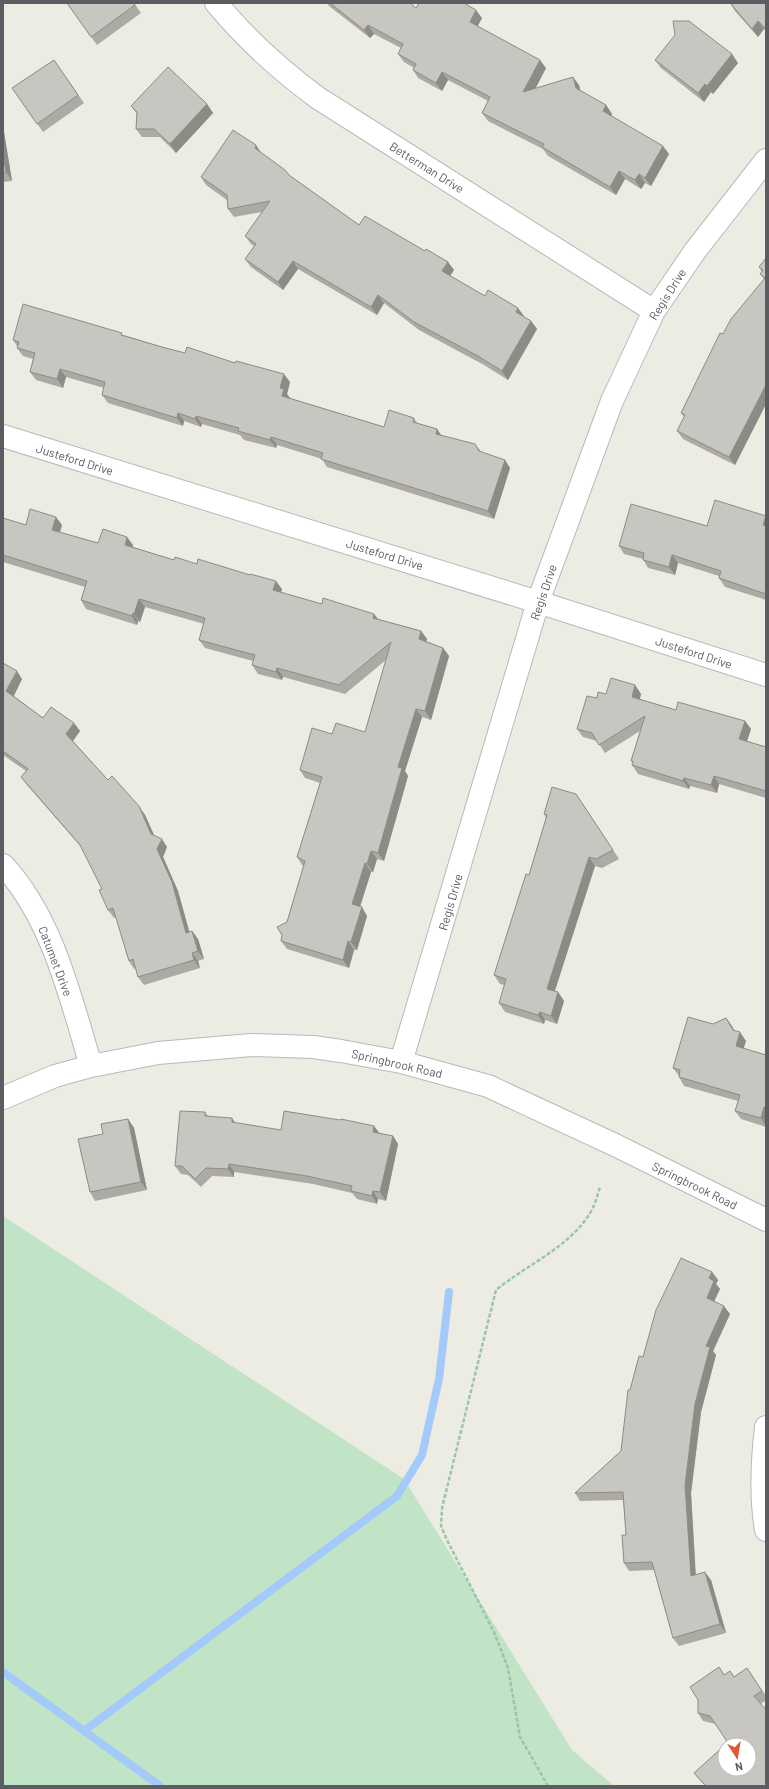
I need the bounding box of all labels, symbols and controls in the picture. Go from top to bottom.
street label: Betterman Drive [387,139,467,195]
street label: Regis Drive [646,266,688,322]
street label: Justeford Drive [35,441,115,477]
street label: Justeford Drive [345,536,425,572]
street label: Regis Drive [527,562,559,622]
street label: Justeford Drive [654,633,734,671]
street label: Regis Drive [435,872,465,932]
street label: Catumet Drive [36,924,76,998]
street label: Springbrook Road [350,1046,444,1080]
street label: Springbrook Road [650,1158,740,1212]
north arrow [717,1737,757,1777]
text: N [734,1760,744,1774]

